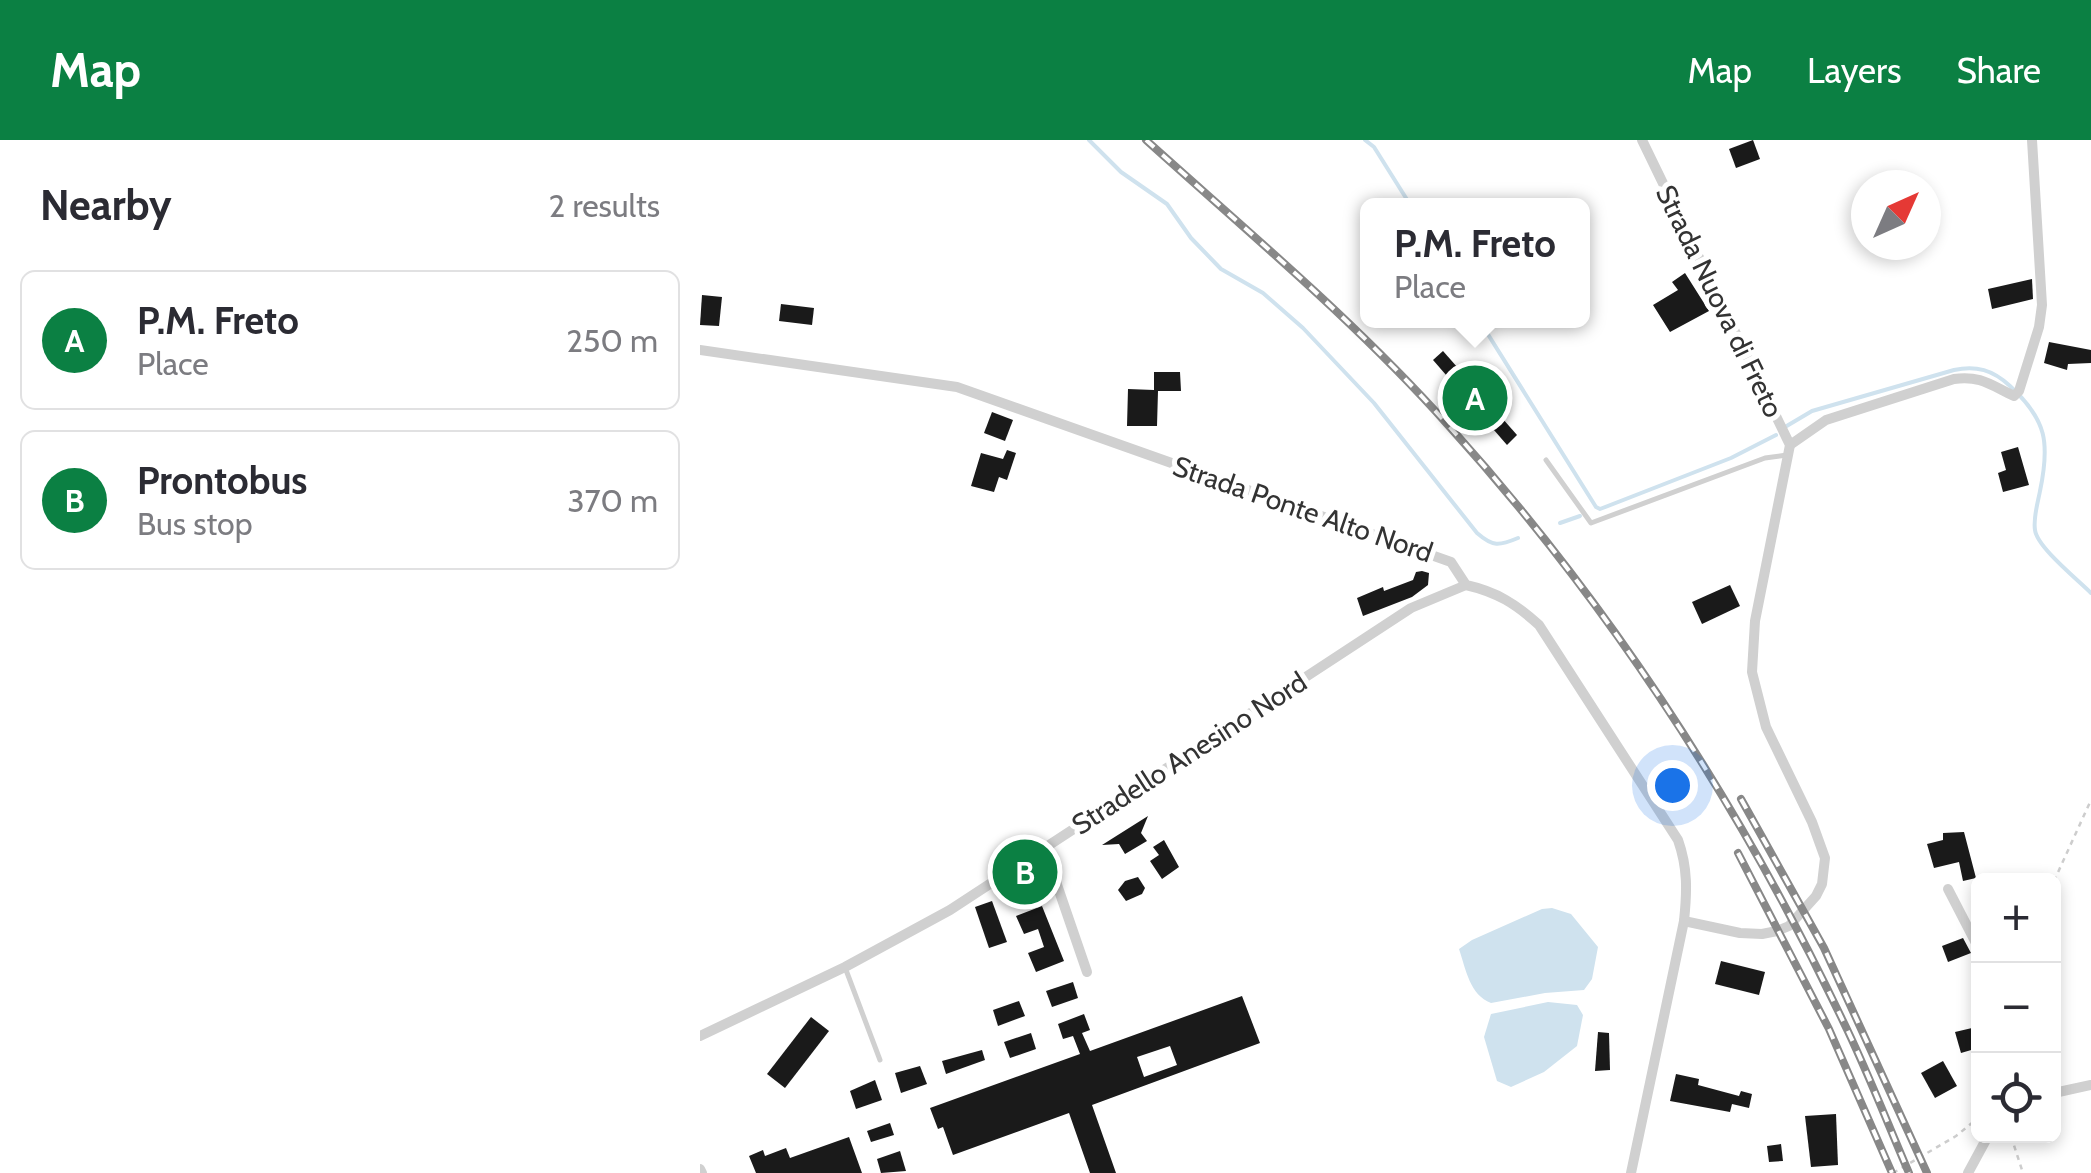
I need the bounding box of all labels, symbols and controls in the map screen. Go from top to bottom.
text: Map [50,41,141,99]
text: Map [1688,49,1752,92]
text: Layers [1807,49,1901,92]
text: Share [1956,49,2041,92]
north arrow [1851,170,1941,260]
text: Nearby [40,179,172,231]
street label: Strada Nuova di Freto [1649,179,1791,423]
text: 2 results [549,186,660,225]
popup [1360,198,1590,328]
text: P.M. Freto [1394,220,1556,267]
text: Place [1394,267,1466,306]
text: P.M. Freto [137,297,299,344]
text: A [64,321,85,360]
text: 250 m [566,321,658,360]
text: Place [137,344,209,383]
pin: A [1442,360,1508,436]
street label: Strada Ponte Alto Nord [1169,449,1437,569]
text: Prontobus [137,457,307,504]
text: B [64,481,85,520]
text: 370 m [567,481,658,520]
text: Bus stop [137,504,253,543]
street label: Stradello Anesino Nord [1065,664,1313,842]
your location [1647,760,1698,811]
pin: B [992,834,1058,910]
map controls [1971,873,2061,1143]
button: + [1971,873,2061,963]
button: − [1971,963,2061,1053]
button: locate [1971,1053,2061,1143]

